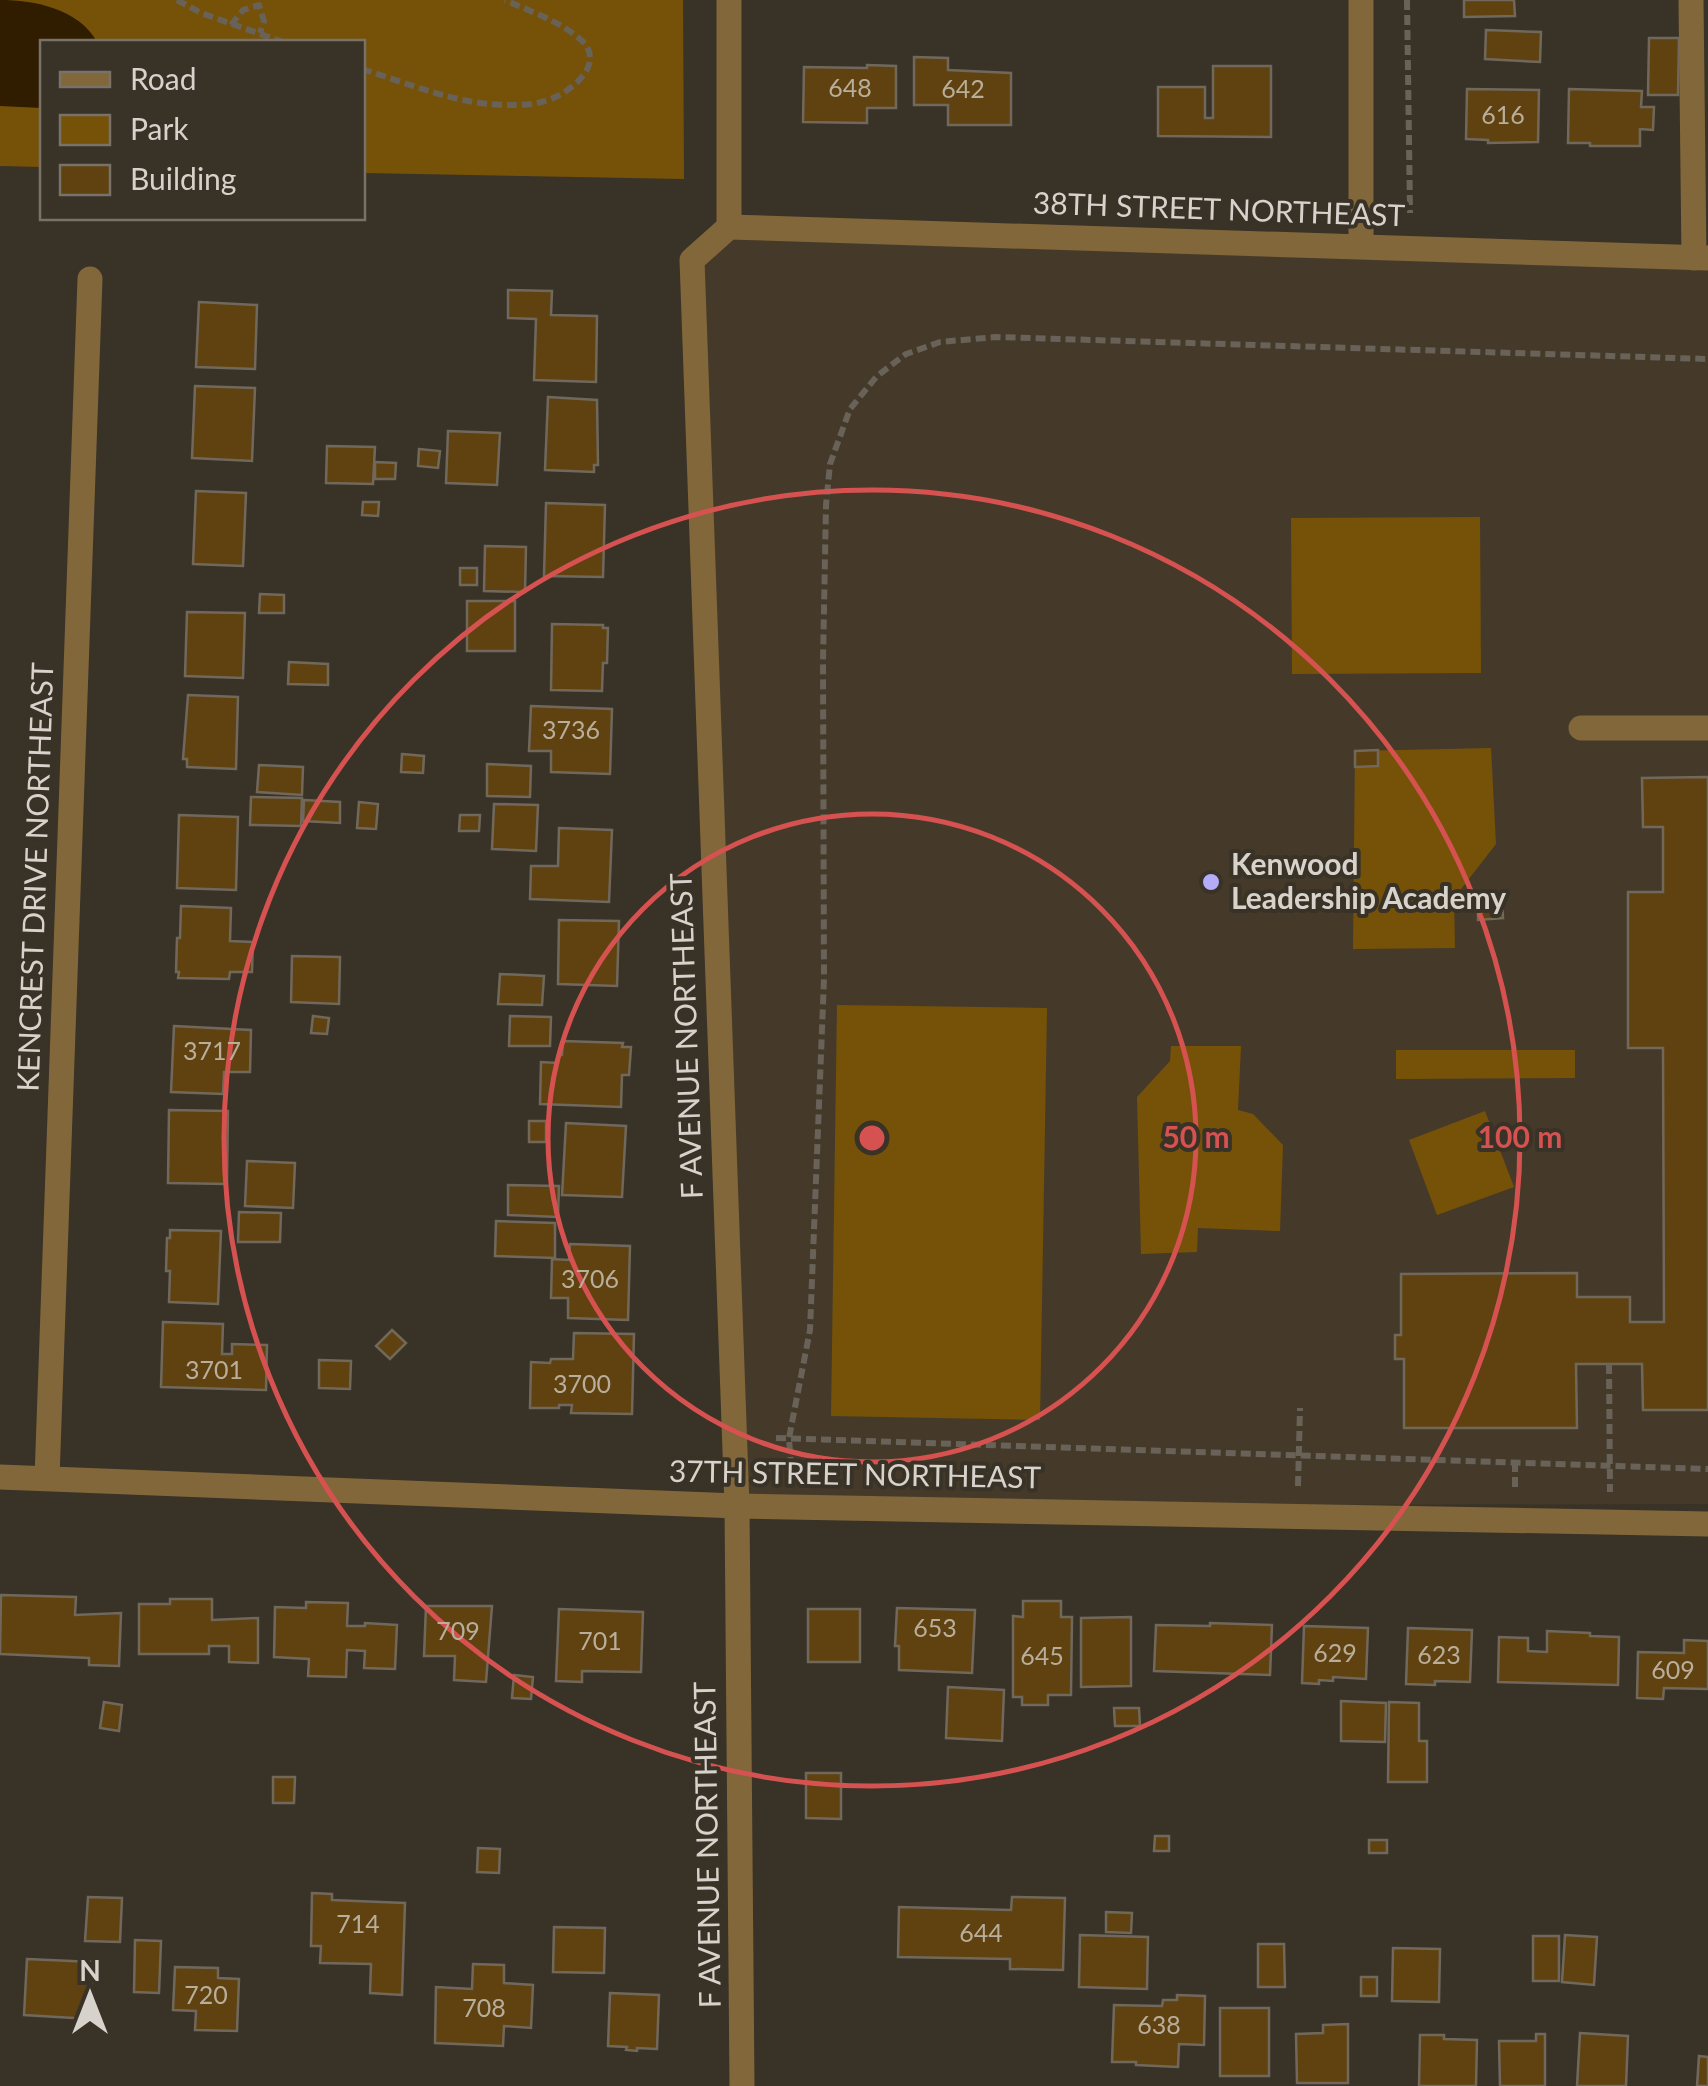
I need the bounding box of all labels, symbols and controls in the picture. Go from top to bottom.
legend [40,40,365,220]
text: Road [130,60,197,96]
house number: 648 [828,72,872,102]
house number: 642 [941,73,985,103]
house number: 616 [1481,99,1525,129]
text: Park [130,110,189,146]
text: Building [130,160,236,196]
street label: 38TH STREET NORTHEAST [1032,184,1406,232]
street label: KENCREST DRIVE NORTHEAST [9,661,59,1092]
house number: 3736 [542,714,600,744]
place label: Kenwood Leadership Academy [1231,845,1506,915]
marker: Kenwood Leadership Academy [1200,871,1222,893]
street label: F AVENUE NORTHEAST [661,872,709,1200]
house number: 3717 [183,1035,241,1065]
text: 50 m [1162,1118,1230,1154]
text: 100 m [1478,1118,1562,1154]
centre of rings [854,1120,890,1156]
house number: 3706 [561,1263,619,1293]
house number: 3701 [185,1354,243,1384]
house number: 3700 [553,1368,611,1398]
street label: 37TH STREET NORTHEAST [669,1452,1042,1494]
house number: 653 [913,1612,957,1642]
house number: 709 [436,1615,480,1645]
house number: 701 [578,1625,622,1655]
house number: 629 [1313,1637,1357,1667]
house number: 623 [1417,1639,1461,1669]
house number: 645 [1020,1640,1064,1670]
house number: 609 [1651,1654,1695,1684]
street label: F AVENUE NORTHEAST [685,1681,727,2009]
house number: 714 [336,1908,380,1938]
house number: 644 [959,1917,1003,1947]
north arrow [40,1946,140,2046]
text: N [79,1953,101,1987]
house number: 720 [184,1979,228,2009]
house number: 708 [462,1992,506,2022]
house number: 638 [1137,2009,1181,2039]

